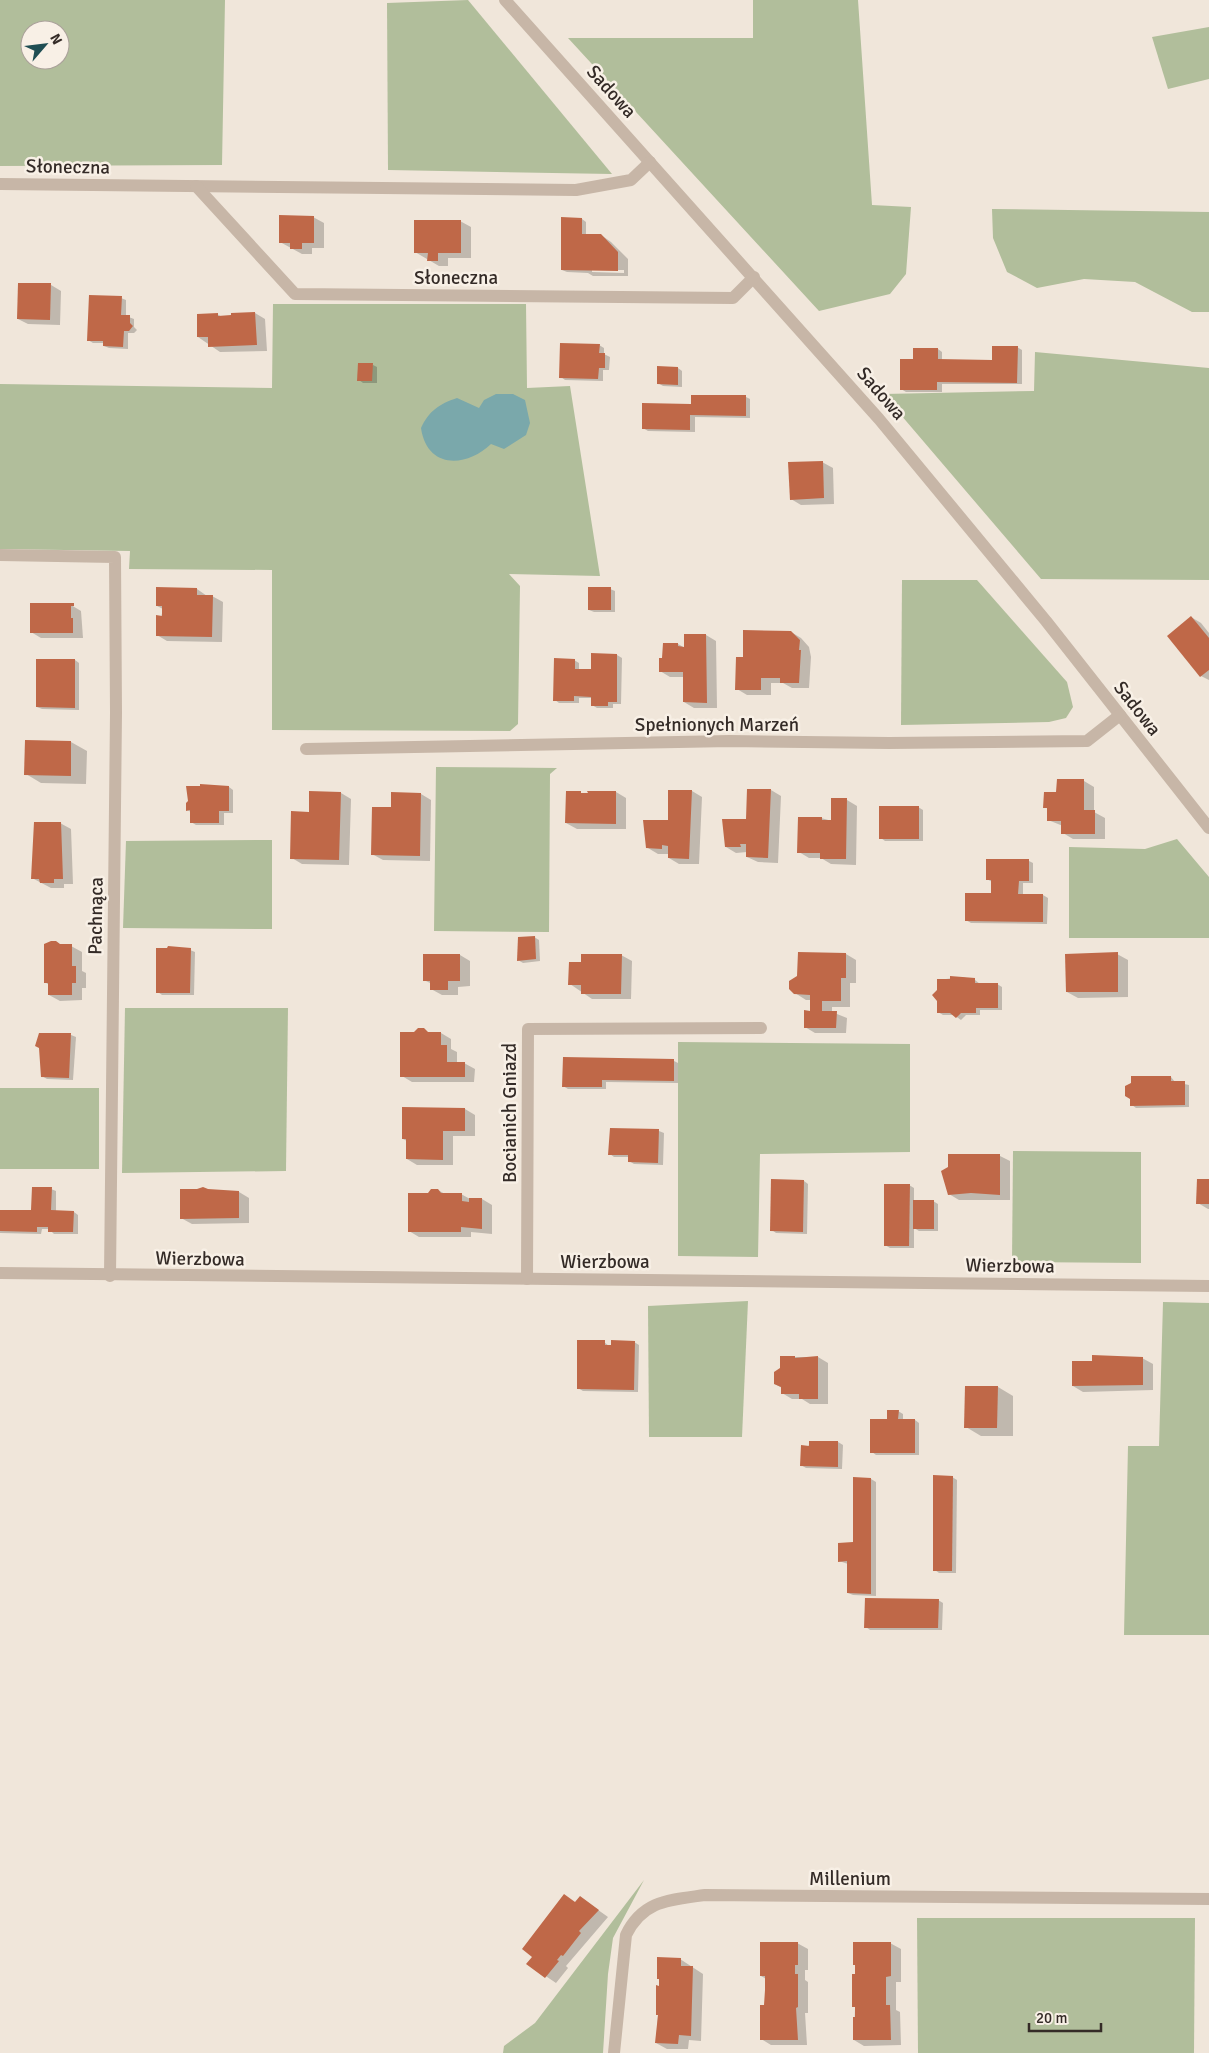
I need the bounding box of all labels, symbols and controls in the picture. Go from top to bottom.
north arrow [20,20,70,70]
text: N [46,31,66,47]
street label: Sadowa [581,60,641,123]
street label: Słoneczna [26,154,110,180]
street label: Słoneczna [414,266,498,290]
street label: Sadowa [852,362,911,425]
street label: Sadowa [1108,676,1166,741]
street label: Spełnionych Marzeń [635,713,799,737]
street label: Pachnąca [83,877,109,955]
street label: Bocianich Gniazd [498,1043,522,1183]
street label: Wierzbowa [155,1246,245,1272]
street label: Wierzbowa [560,1250,650,1274]
street label: Wierzbowa [965,1253,1055,1279]
street label: Millenium [809,1867,891,1891]
scale bar [1029,2000,1102,2032]
text: 20 m [1036,2009,1067,2027]

